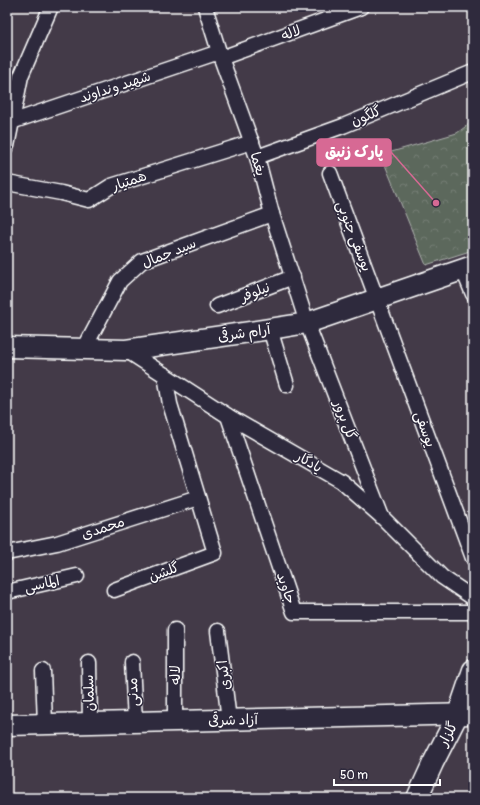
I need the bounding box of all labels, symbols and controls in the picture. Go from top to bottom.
street label: لاله [279,22,303,44]
street label: شهید ونداوند [77,68,153,107]
street label: گلگون [348,102,384,130]
callout: پارک زنبق [317,139,391,166]
text: پارک زنبق [325,143,384,162]
street label: یغما [246,150,270,178]
street label: همتیار [108,167,149,195]
street label: یوسفی جنوبی [332,198,375,274]
street label: سید جمال [139,234,199,272]
street label: نیلوفر [237,279,273,307]
street label: آرام شرقی [217,321,272,347]
street label: گل پرور [328,397,360,442]
street label: یوسفی [411,409,439,449]
street label: یادگار [292,447,325,476]
street label: محمدی [79,513,127,543]
street label: گلشن [146,559,182,585]
street label: جاوید [273,570,299,606]
street label: الماسی [23,572,61,596]
street label: اکبری [214,659,234,691]
street label: لاله [167,665,184,685]
street label: سلمان [80,674,98,712]
street label: مدنی [124,677,142,707]
street label: آزاد شرقی [208,711,258,729]
street label: گلزار [434,719,461,750]
scale bar [334,761,440,787]
text: 50 m [340,768,368,783]

